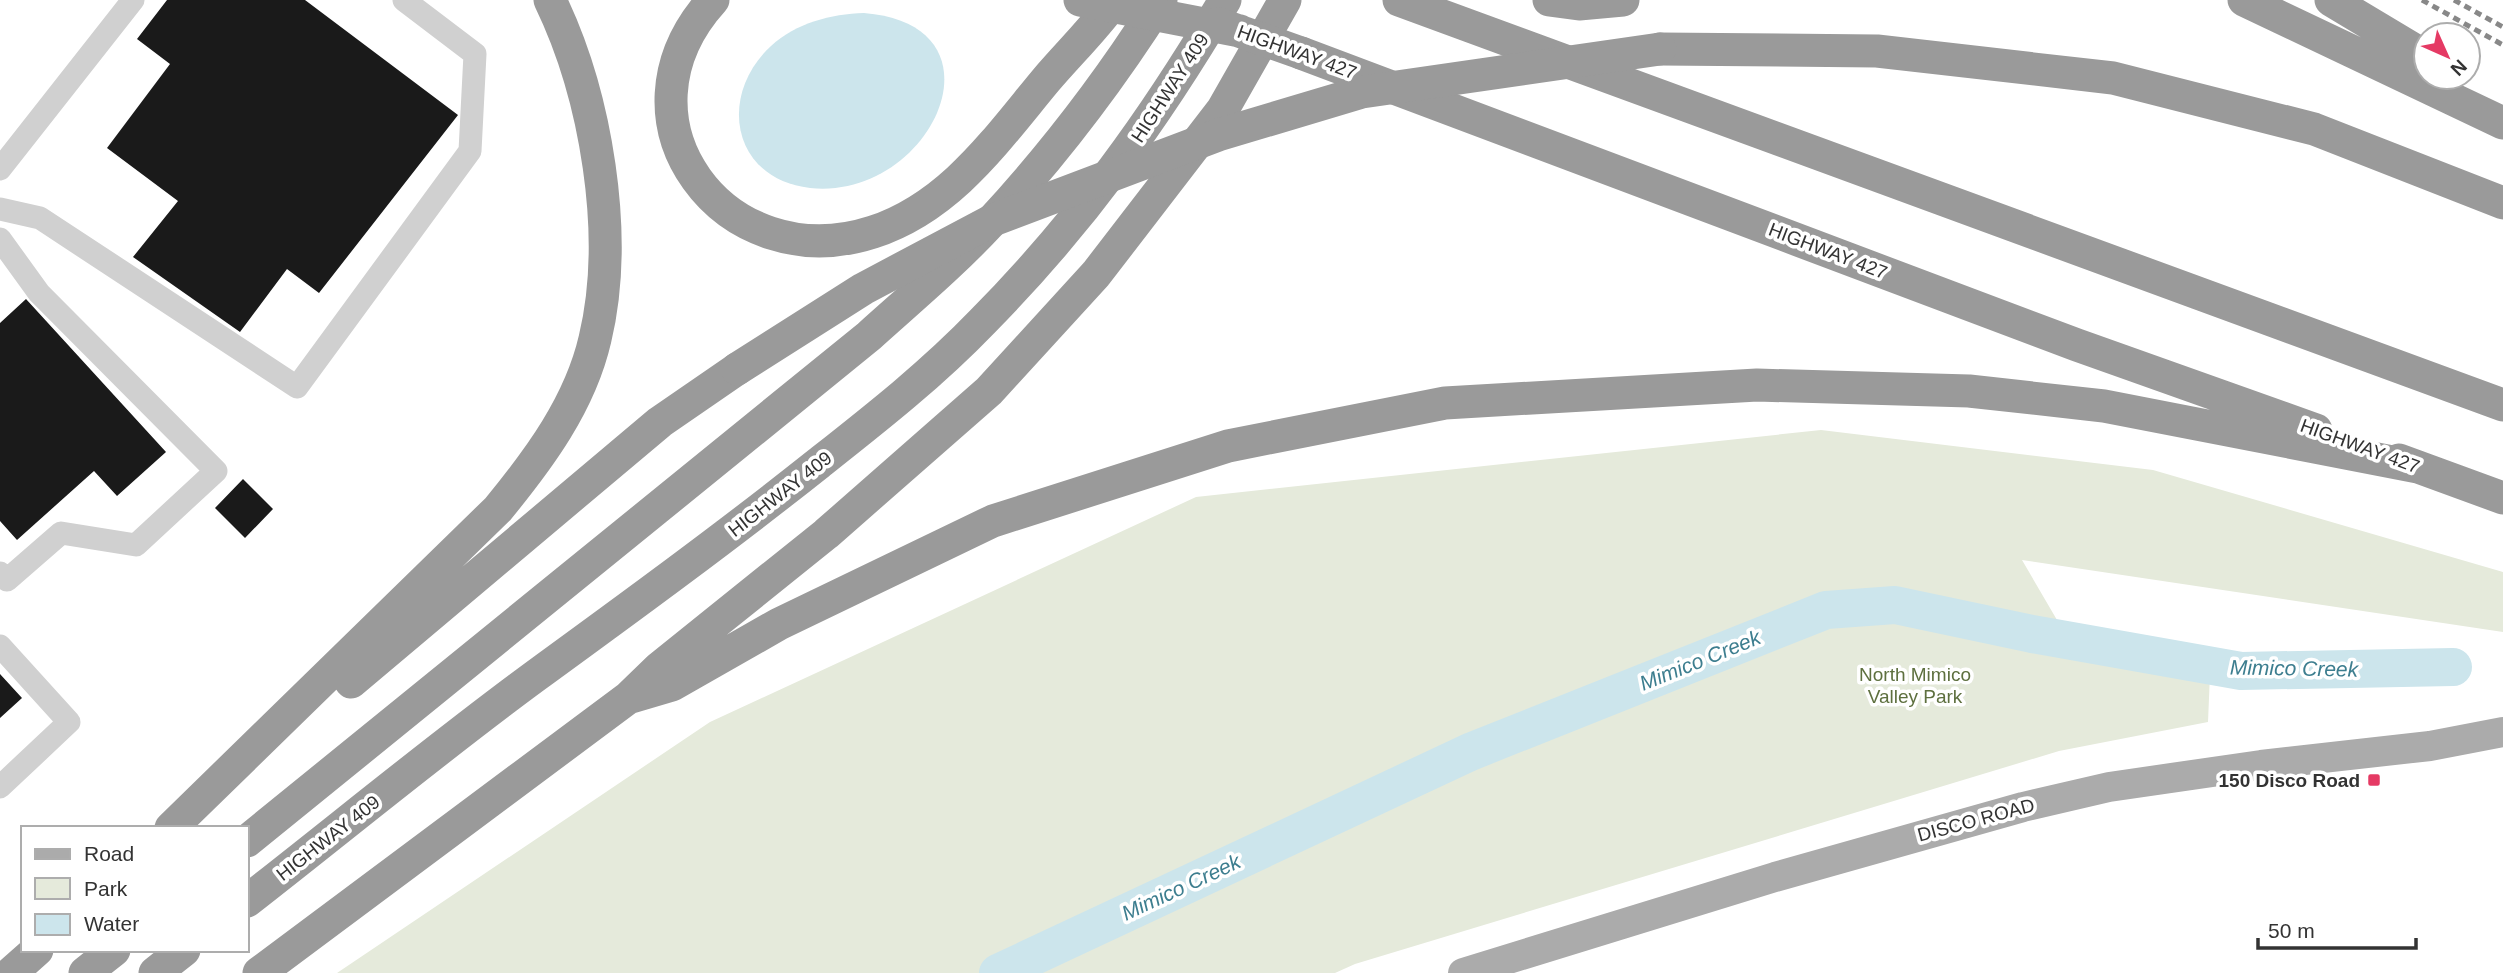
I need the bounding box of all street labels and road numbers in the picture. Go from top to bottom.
street label: HIGHWAY 427 [1235,21,1359,83]
street label: HIGHWAY 409 [1127,30,1213,146]
street label: HIGHWAY 427 [1766,219,1890,283]
street label: HIGHWAY 427 [2298,415,2422,477]
street label: HIGHWAY 409 [724,447,836,541]
street label: HIGHWAY 409 [272,791,384,885]
street label: DISCO ROAD [1915,794,2037,846]

